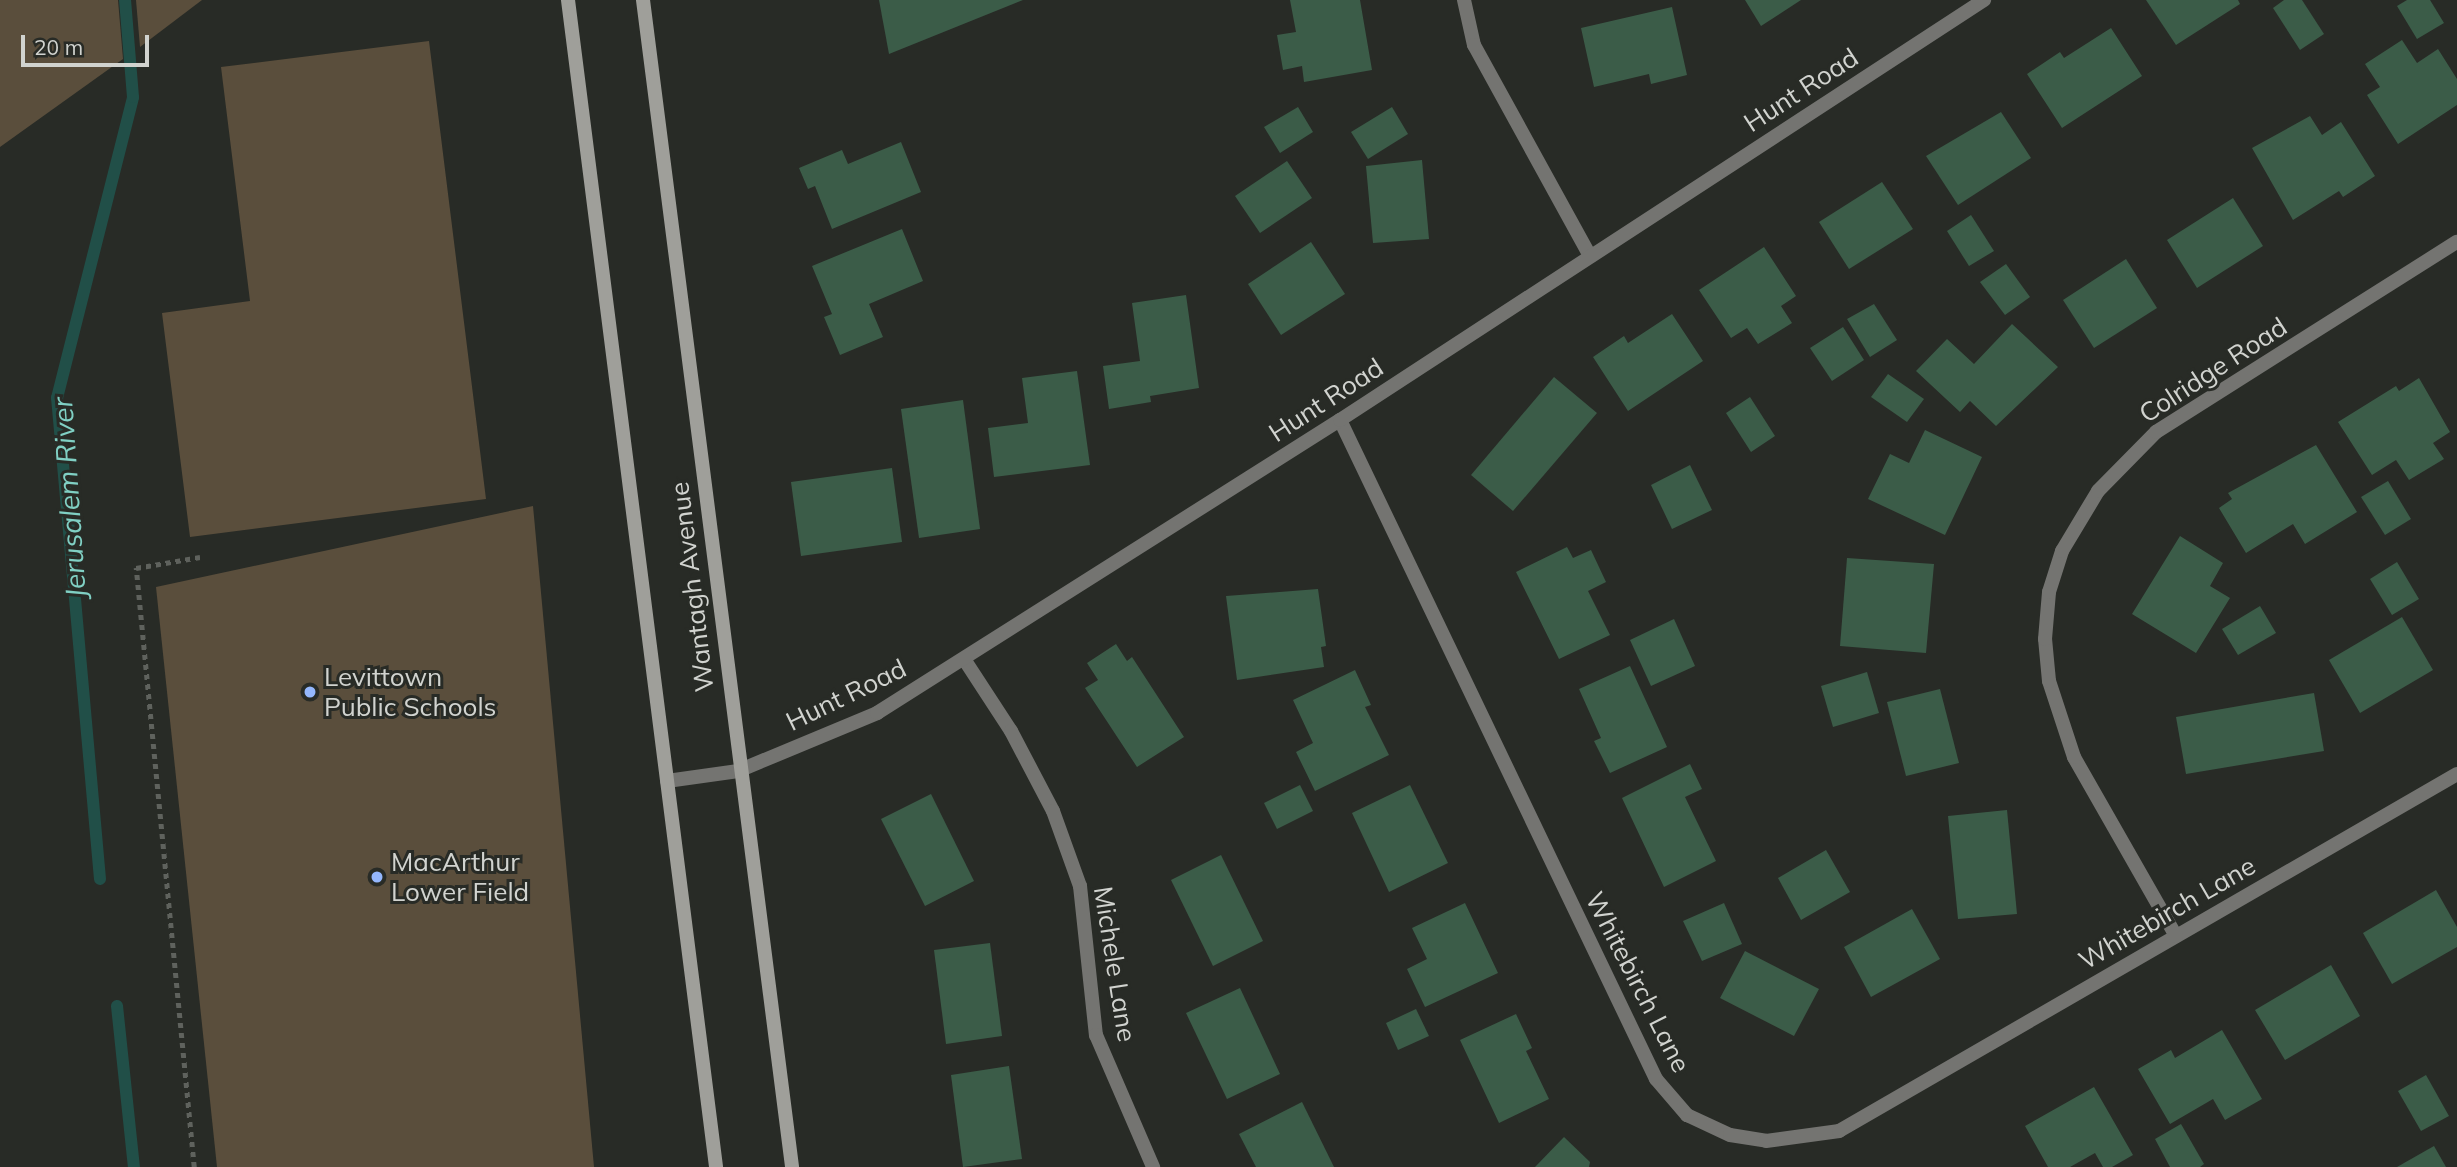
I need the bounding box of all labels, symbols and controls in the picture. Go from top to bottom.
scale bar [24,21,152,65]
text: 20 m [34,34,83,60]
street label: Hunt Road [1738,42,1864,138]
street label: Colridge Road [2133,311,2293,429]
street label: Hunt Road [1263,352,1389,448]
water label: Jerusalem River [45,396,93,600]
street label: Wantagh Avenue [664,480,720,694]
street label: Hunt Road [781,653,911,737]
place label: Levittown Public Schools [324,661,496,722]
marker: Levittown Public Schools [302,684,318,700]
place label: MacArthur Lower Field [391,846,529,908]
street label: Whitebirch Lane [2073,850,2261,976]
marker: MacArthur Lower Field [369,869,385,885]
street label: Michele Lane [1087,884,1143,1044]
street label: Whitebirch Lane [1579,886,1697,1078]

